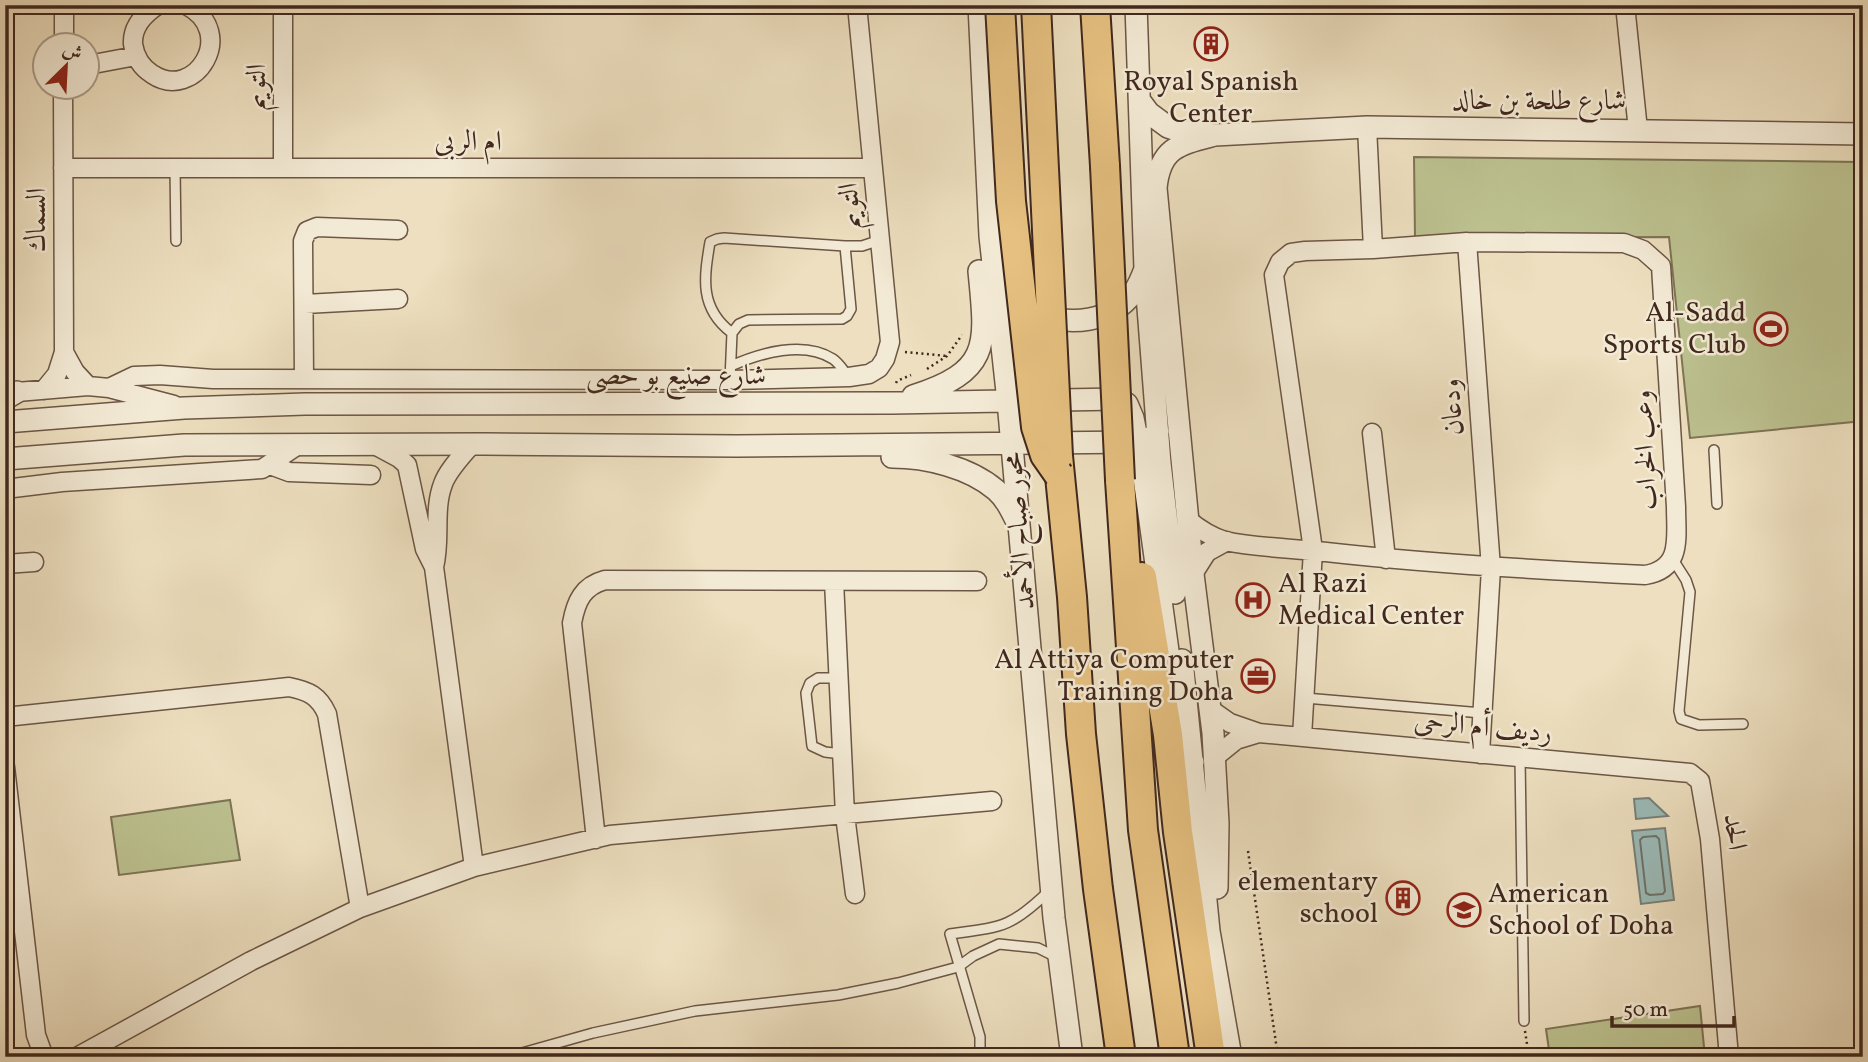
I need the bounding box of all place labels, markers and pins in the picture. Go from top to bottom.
building icon: Royal Spanish Center [1192,25,1230,63]
place label: Royal Spanish Center [1123,63,1299,134]
place label: Al-Sadd Sports Club [1603,294,1746,365]
sports icon: Al-Sadd Sports Club [1752,310,1790,348]
place label: Al Razi Medical Center [1278,565,1465,636]
hospital icon: Al Razi Medical Center [1234,581,1272,619]
place label: Al Attiya Computer Training Doha [994,641,1234,712]
office icon: Al Attiya Computer Training Doha [1239,657,1277,695]
place label: elementary school [1238,863,1378,934]
place label: American School of Doha [1488,875,1674,946]
building icon: elementary school [1384,879,1422,917]
school or university icon: American School of Doha [1445,891,1483,929]

